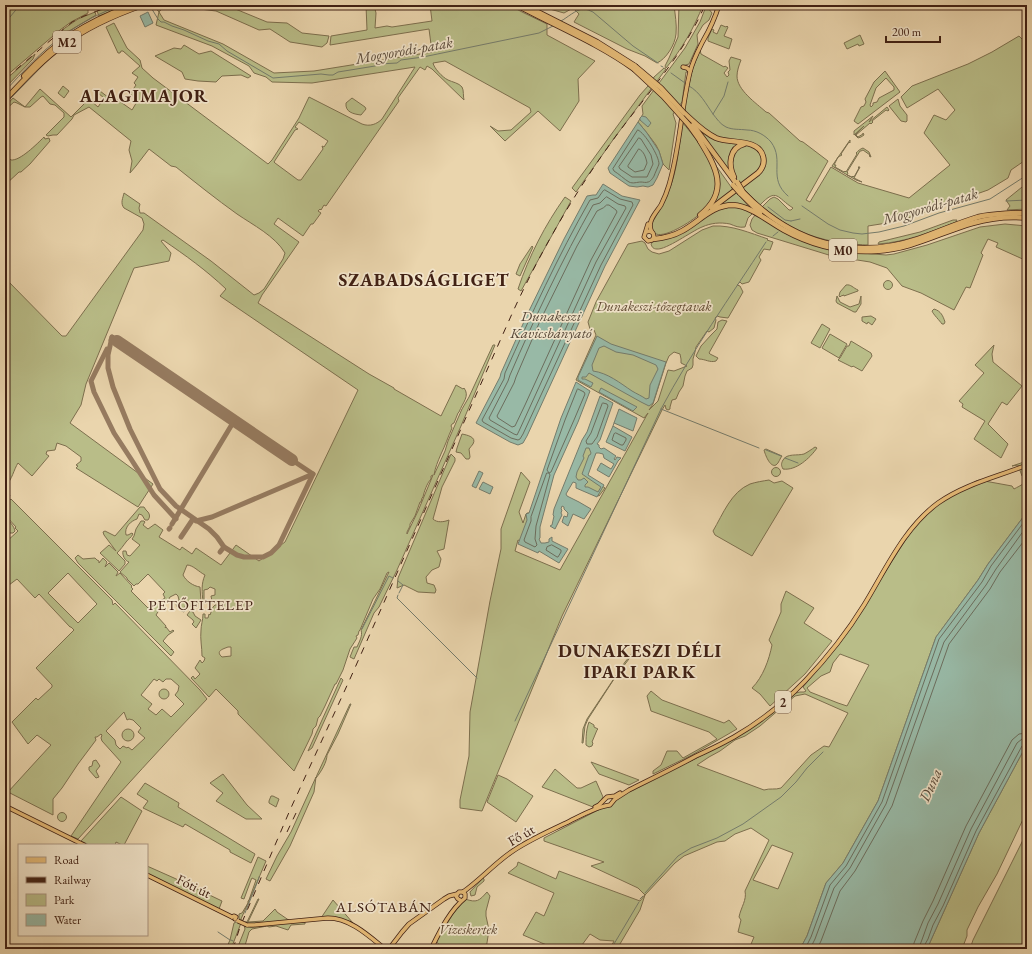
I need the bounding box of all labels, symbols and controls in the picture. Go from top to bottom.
scale bar [886,18,940,44]
text: 200 m [892,24,922,40]
road number: M2 [53,31,81,53]
water label: Mogyoródi-patak [353,32,454,68]
district label: ALAGIMAJOR [79,84,208,107]
water label: Mogyoródi-patak [879,183,980,229]
road number: M0 [829,239,857,261]
district label: SZABADSÁGLIGET [338,268,510,291]
park label: Dunakeszi-tőzegtavak [595,297,712,315]
water label: Dunakeszi Kavicsbányató [509,306,593,342]
district label: PETŐFITELEP [148,595,254,614]
district label: DUNAKESZI DÉLI IPARI PARK [558,639,722,683]
road number: 2 [775,691,791,713]
water label: Duna [914,766,946,805]
street label: Fő út [504,820,538,850]
legend [18,844,148,936]
text: Road [54,852,80,868]
street label: Fóti út [174,870,215,902]
text: Railway [54,872,92,888]
text: Park [54,892,75,908]
district label: ALSÓTABÁN [335,897,432,916]
text: Water [54,912,81,928]
park label: Vizeskertek [439,920,498,938]

